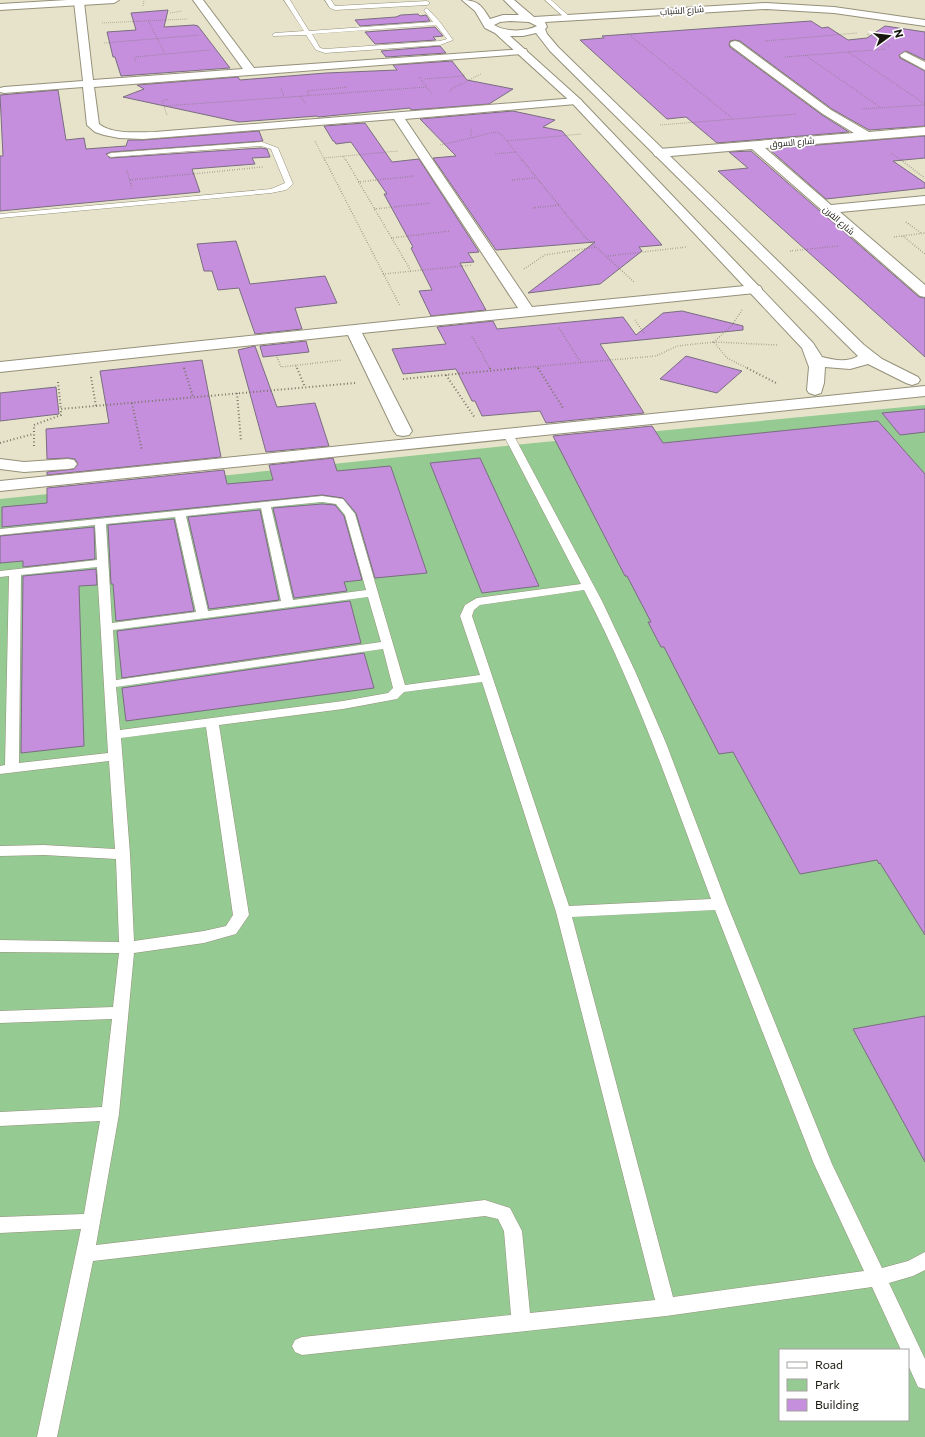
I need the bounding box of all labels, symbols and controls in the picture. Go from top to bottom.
street label: شارع الشباب [660,3,705,18]
north arrow [869,16,909,56]
text: N [892,28,906,39]
street label: شارع السوق [769,135,815,150]
street label: شارع الفرن [820,203,857,238]
legend [779,1349,909,1421]
text: Road [815,1357,843,1371]
text: Park [815,1377,841,1391]
text: Building [815,1397,859,1411]

